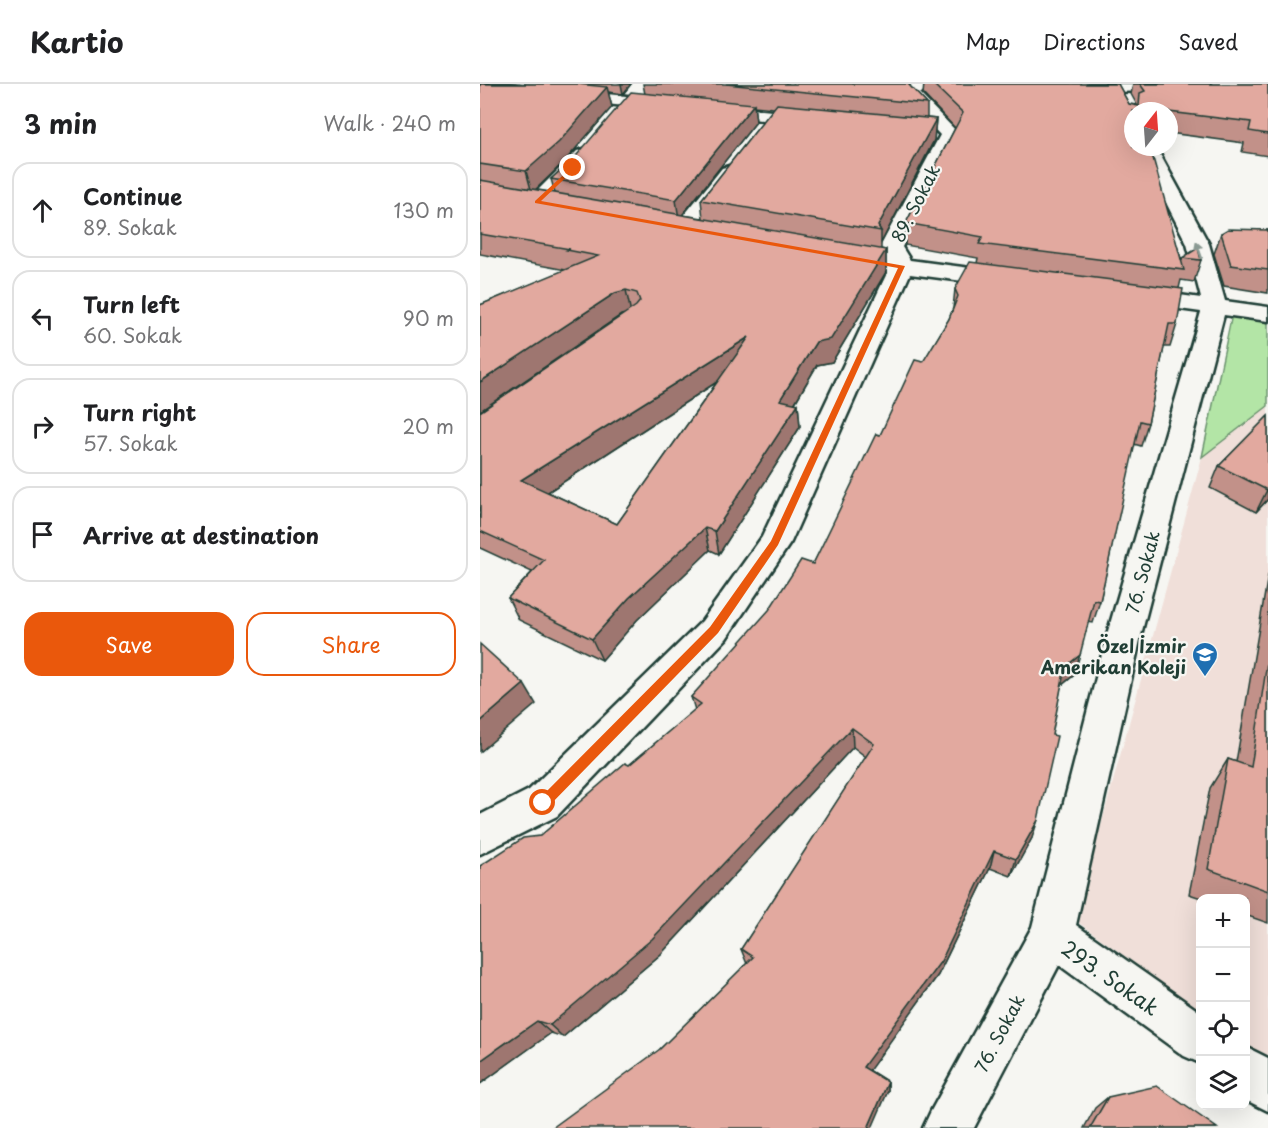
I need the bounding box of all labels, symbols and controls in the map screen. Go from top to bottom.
text: Kartio [30,20,124,63]
text: Map [965,25,1010,57]
text: Directions [1043,25,1145,57]
text: Saved [1178,25,1238,57]
north arrow [1124,102,1178,156]
text: 3 min [24,104,97,143]
text: Walk · 240 m [323,108,456,138]
route end [559,154,585,180]
street label: 89. Sokak [884,159,946,247]
text: Continue [83,179,182,212]
icon: ahead [26,194,59,227]
text: 130 m [394,195,454,225]
text: 89. Sokak [83,212,177,242]
one-way arrow [1193,241,1203,259]
text: Turn left [83,287,180,320]
icon: left [26,302,59,335]
text: 90 m [403,303,454,333]
text: 60. Sokak [83,320,182,350]
text: Turn right [83,395,196,428]
icon: right [26,410,59,443]
text: 20 m [402,411,454,441]
text: 57. Sokak [83,428,178,458]
icon: arrive [26,518,59,551]
text: Arrive at destination [83,518,319,551]
street label: 76. Sokak [1118,527,1166,617]
button: Save [24,612,234,676]
button: Share [246,612,456,676]
place label: Özel İzmir Amerikan Koleji [1040,632,1187,680]
school or university icon: Özel İzmir Amerikan Koleji [1190,640,1220,678]
route start [529,789,555,815]
map controls [1196,894,1250,1110]
button: + [1196,894,1250,948]
street label: 293. Sokak [1055,931,1167,1023]
button: − [1196,948,1250,1002]
street label: 76. Sokak [967,989,1031,1077]
button: locate [1196,1002,1250,1056]
button: layers [1196,1056,1250,1110]

